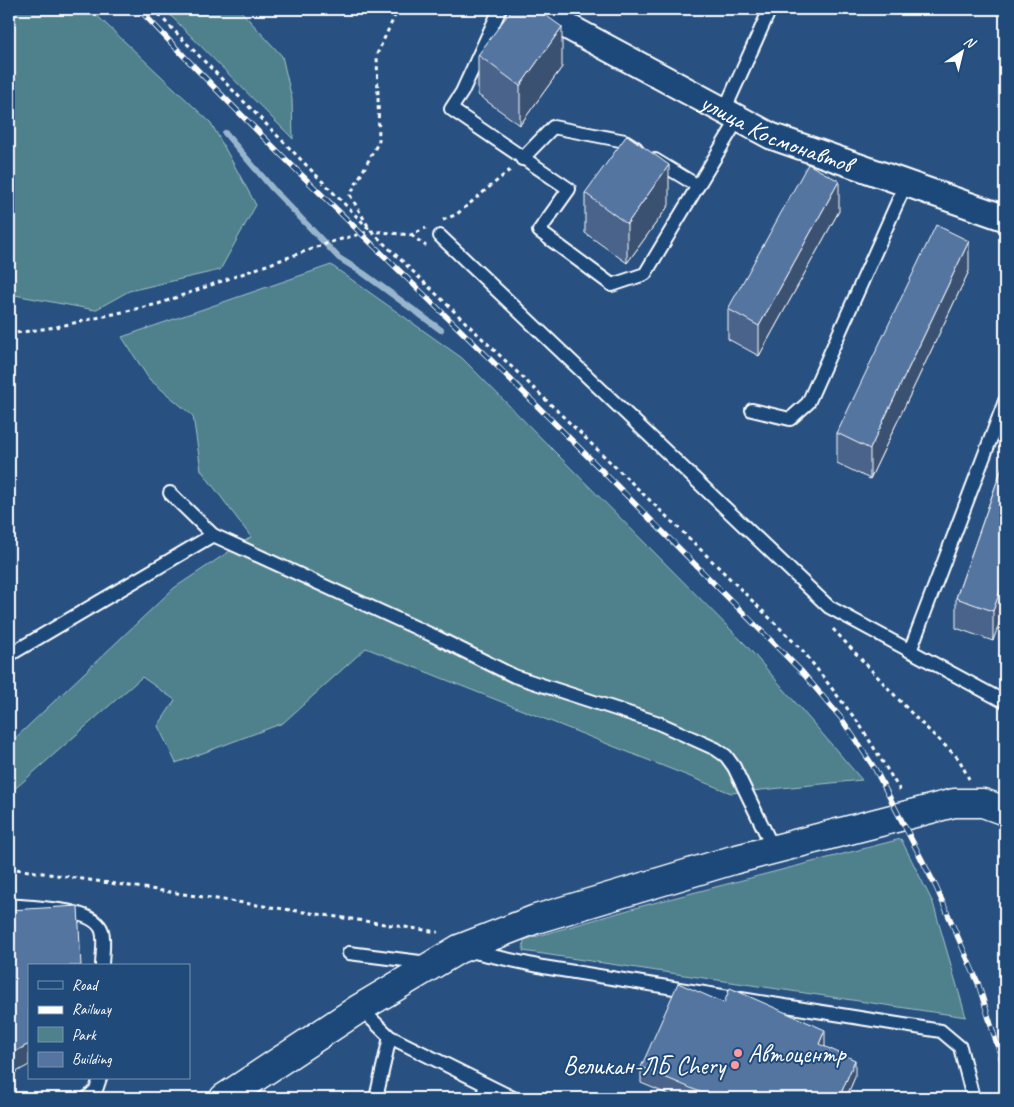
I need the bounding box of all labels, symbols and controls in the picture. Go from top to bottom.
north arrow [936,28,986,78]
text: N [961,32,980,53]
street label: улица Космонавтов [693,85,861,182]
legend [28,964,190,1080]
text: Road [72,976,99,995]
text: Railway [72,1000,113,1019]
text: Park [72,1026,97,1045]
place label: Автоцентр [748,1038,847,1070]
marker: Автоцентр [732,1047,744,1059]
text: Building [72,1050,112,1069]
place label: Великан-ЛБ Chery [563,1050,727,1082]
marker: Великан-ЛБ Chery [729,1059,741,1071]

